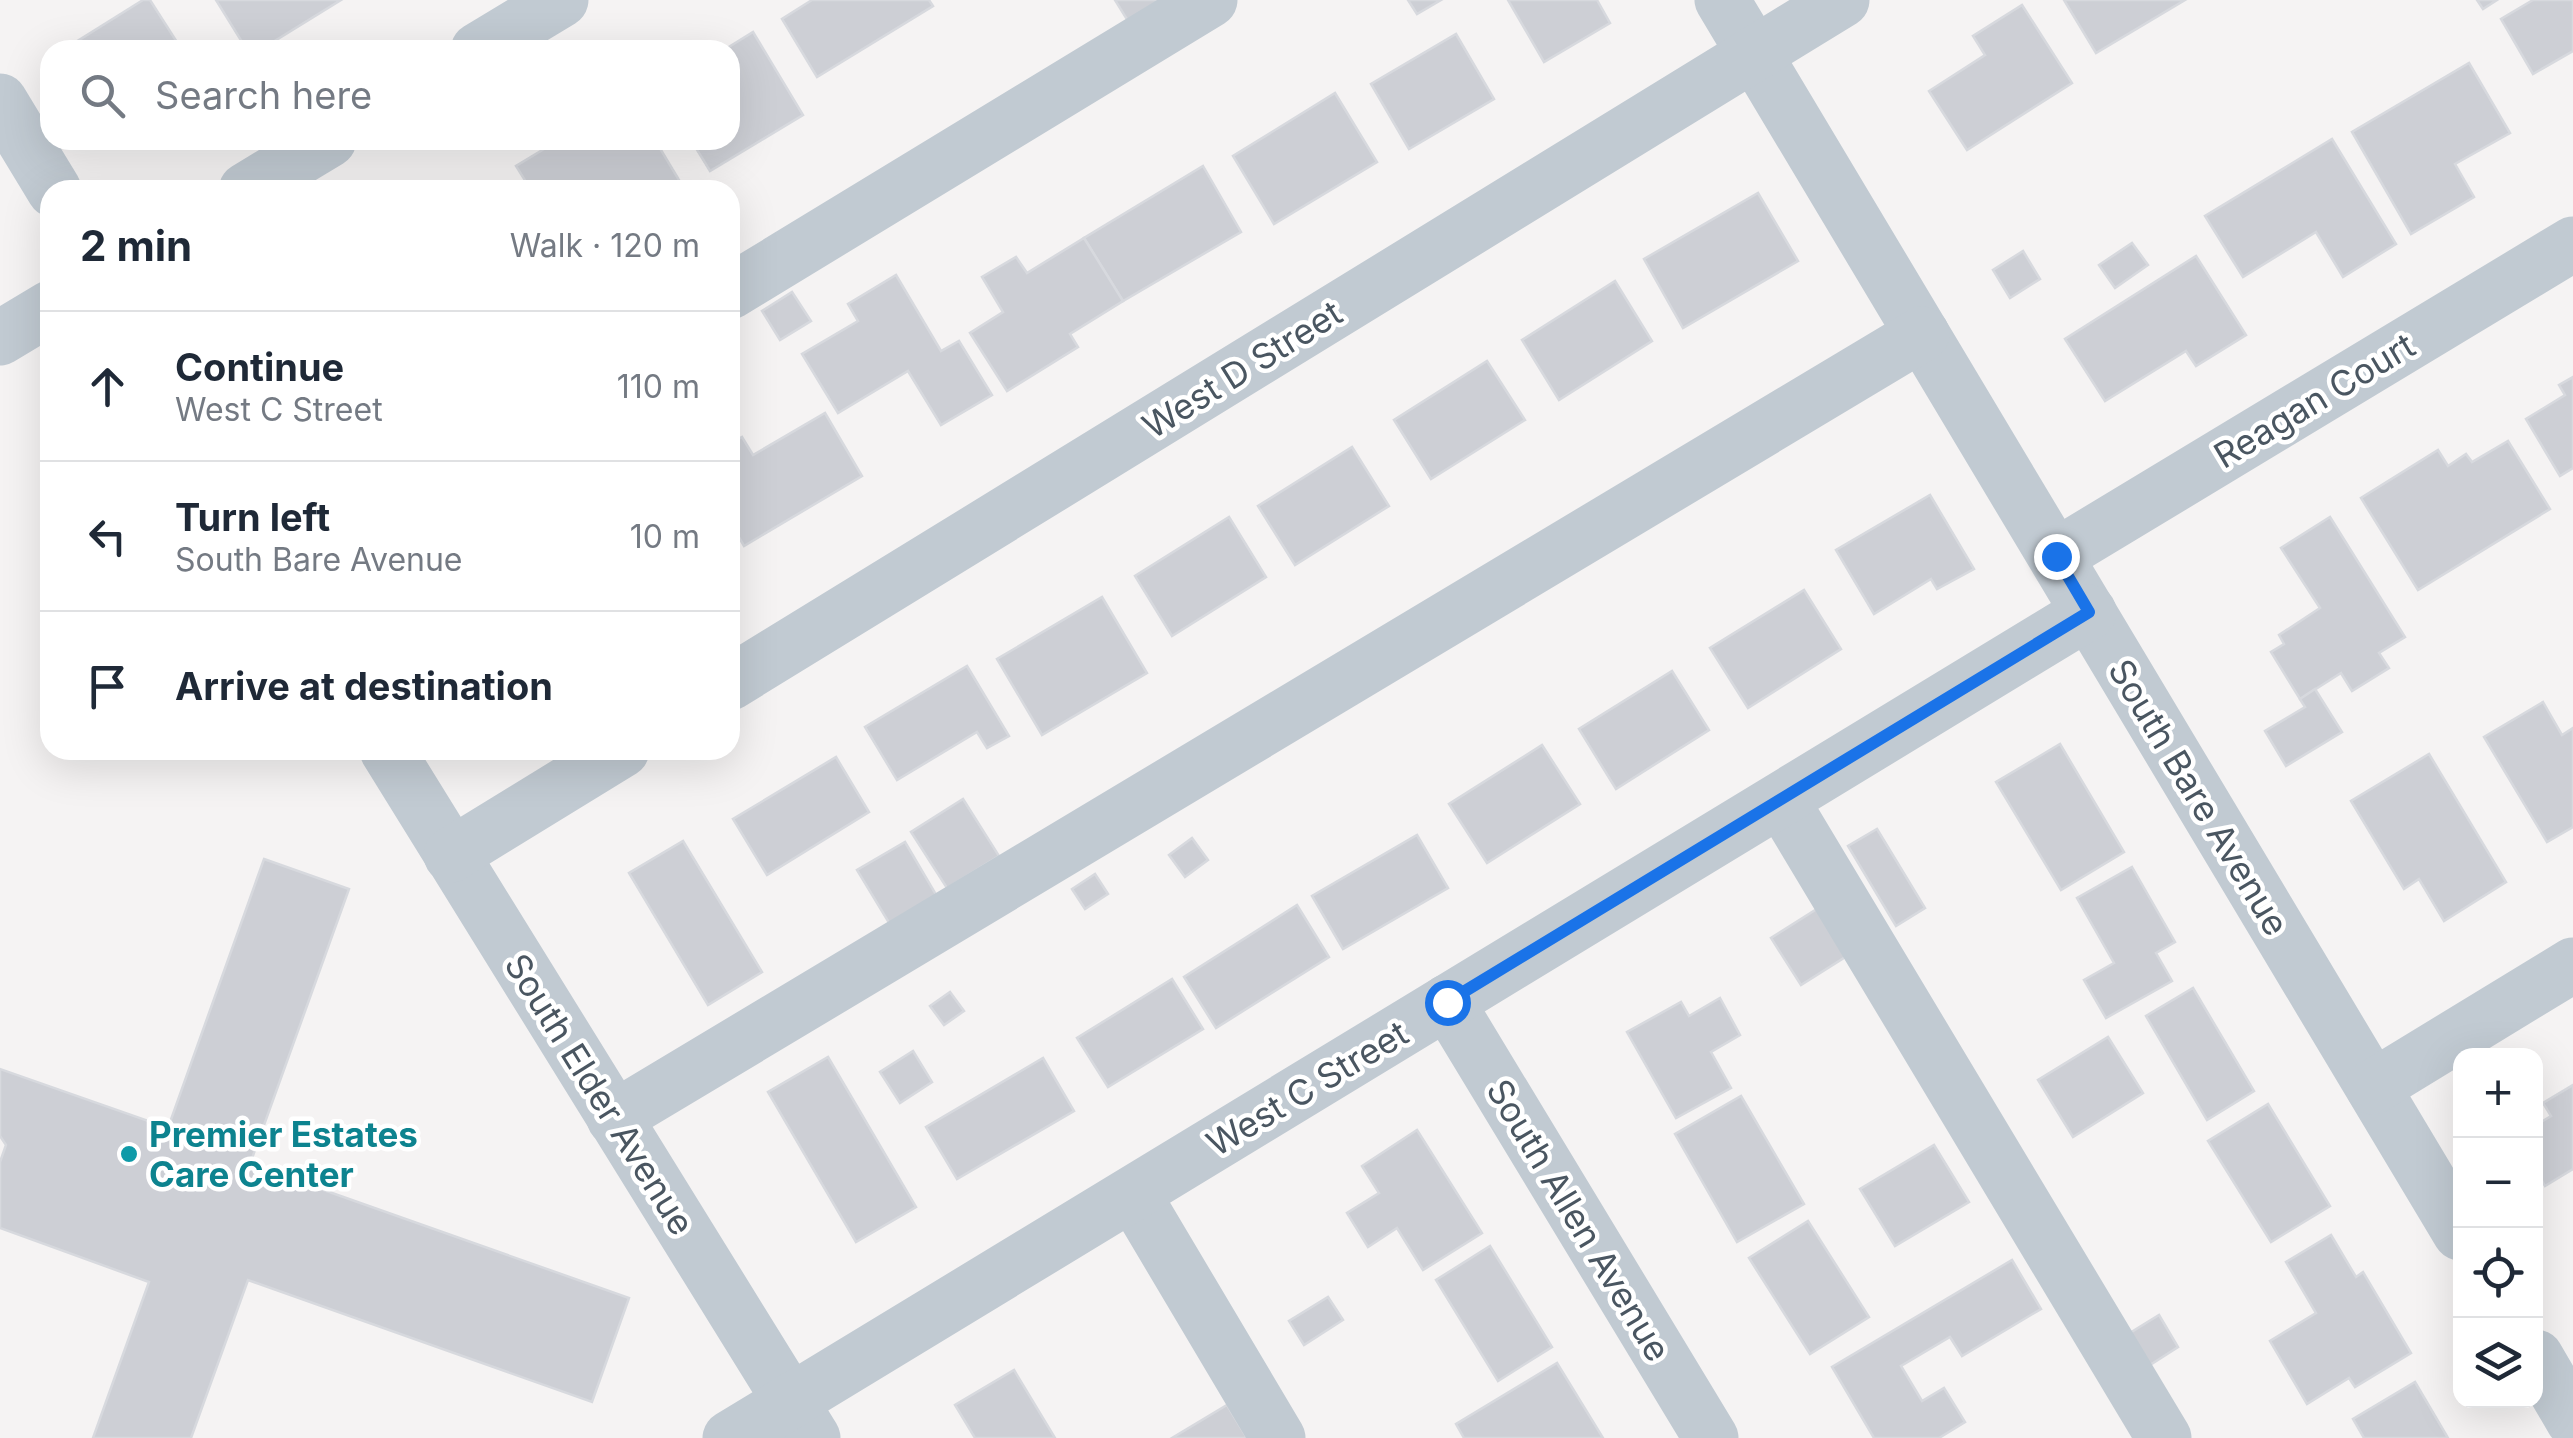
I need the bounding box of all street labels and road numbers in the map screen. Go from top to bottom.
street label: West D Street [1135,291,1349,447]
street label: Reagan Court [2206,324,2422,476]
street label: South Bare Avenue [2100,651,2298,943]
street label: South Elder Avenue [496,946,704,1242]
street label: West C Street [1199,1012,1415,1164]
street label: South Allen Avenue [1478,1072,1680,1368]

